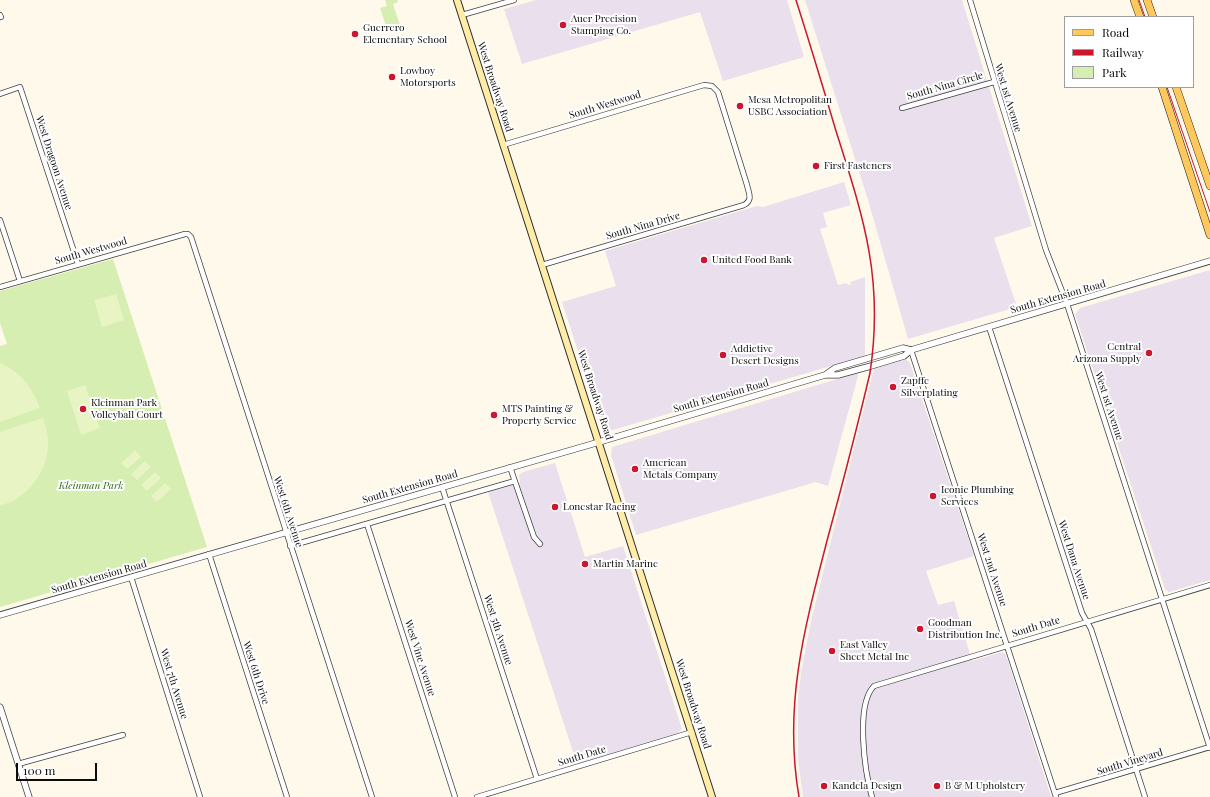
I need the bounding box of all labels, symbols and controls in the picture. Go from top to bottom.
place label: Auer Precision Stamping Co. [571,13,637,36]
legend [1064,16,1194,88]
marker: Auer Precision Stamping Co. [558,20,568,30]
place label: Guerrero Elementary School [363,22,447,46]
text: Road [1102,24,1129,40]
marker: Guerrero Elementary School [350,29,360,39]
street label: West Broadway Road [475,41,515,133]
text: Railway [1102,44,1144,60]
street label: West 1st Avenue [992,62,1024,134]
text: Park [1102,64,1127,80]
place label: Lowboy Motorsports [400,65,456,88]
street label: South Nina Circle [906,69,984,103]
marker: Lowboy Motorsports [387,72,397,82]
street label: South Westwood [568,88,642,122]
place label: Mesa Metropolitan USBC Association [748,94,832,118]
marker: Mesa Metropolitan USBC Association [735,101,745,111]
street label: West Dragoon Avenue [33,114,75,212]
place label: First Fasteners [824,160,891,172]
marker: First Fasteners [811,161,821,171]
street label: South Nina Drive [605,210,681,242]
street label: South Westwood [54,235,128,267]
place label: United Food Bank [712,254,792,266]
marker: United Food Bank [699,255,709,265]
street label: South Extension Road [1009,278,1107,316]
place label: Central Arizona Supply [1073,341,1141,364]
place label: Addictive Desert Designs [731,343,799,366]
marker: Central Arizona Supply [1144,348,1154,358]
street label: West Broadway Road [575,349,615,441]
marker: Addictive Desert Designs [718,350,728,360]
street label: West 1st Avenue [1092,370,1126,442]
place label: Zapffe Silverplating [901,375,958,398]
street label: South Extension Road [672,377,770,415]
marker: Zapffe Silverplating [888,382,898,392]
place label: Kleinman Park Volleyball Court [91,397,163,420]
place label: MTS Painting & Property Service [502,403,577,426]
marker: Kleinman Park Volleyball Court [78,404,88,414]
marker: MTS Painting & Property Service [489,410,499,420]
place label: American Metals Company [643,457,718,480]
marker: American Metals Company [630,464,640,474]
street label: South Extension Road [361,468,459,506]
street label: West 6th Avenue [271,475,305,549]
park label: Kleinman Park [59,480,123,492]
place label: Iconic Plumbing Services [941,484,1014,508]
marker: Iconic Plumbing Services [928,491,938,501]
place label: Lonestar Racing [563,501,636,513]
marker: Lonestar Racing [550,502,560,512]
street label: West Dana Avenue [1056,519,1092,601]
street label: West 2nd Avenue [975,532,1009,608]
street label: South Extension Road [50,558,148,596]
place label: Martin Marine [593,558,658,570]
marker: Martin Marine [580,559,590,569]
street label: West 5th Avenue [481,593,515,667]
street label: South Date [1011,614,1061,640]
place label: Goodman Distribution Inc. [928,617,1002,640]
street label: West Vine Avenue [402,618,438,698]
marker: Goodman Distribution Inc. [915,624,925,634]
place label: East Valley Sheet Metal Inc [840,639,909,662]
street label: West 6th Drive [240,640,272,706]
marker: East Valley Sheet Metal Inc [827,646,837,656]
street label: West 7th Avenue [158,647,190,721]
street label: West Broadway Road [673,658,713,750]
street label: South Date [557,743,607,769]
street label: South Vineyard [1095,746,1165,778]
scale bar [18,755,99,781]
text: 100 m [23,762,55,778]
place label: Kandela Design [832,780,902,792]
place label: B & M Upholstery [945,780,1025,792]
marker: Kandela Design [819,781,829,791]
marker: B & M Upholstery [932,781,942,791]

